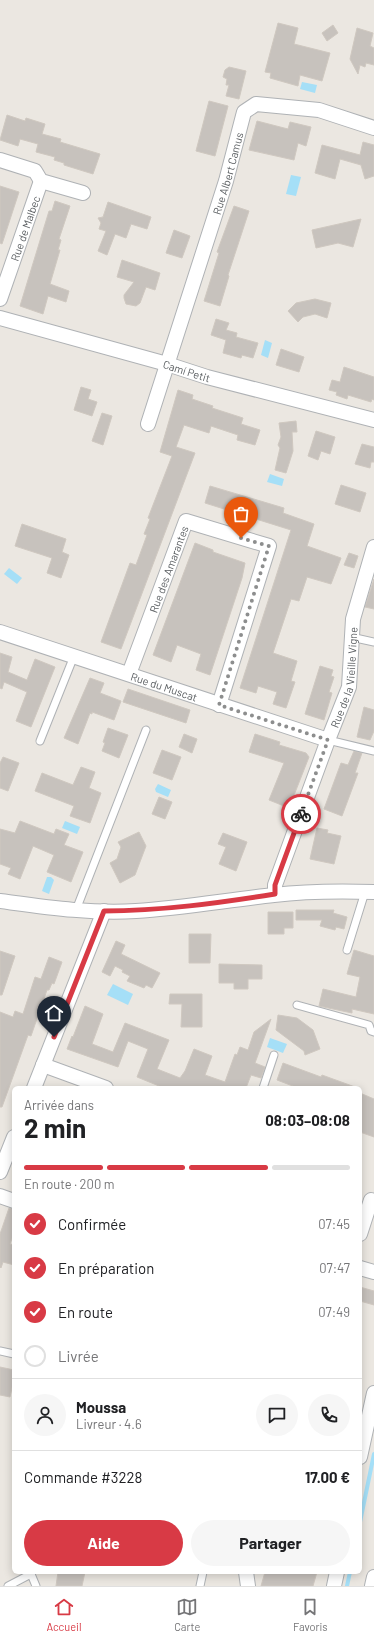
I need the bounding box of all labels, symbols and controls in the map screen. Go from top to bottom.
street label: Rue Albert Camus [209,131,245,216]
street label: Rue de Malbec [7,193,42,263]
street label: Camí Petit [162,357,212,384]
pin [224,497,258,538]
icon: bag [230,503,252,525]
street label: Rue des Amarantes [146,524,190,614]
street label: Rue de la Vieille Vigne [327,626,359,729]
street label: Rue du Muscat [129,669,199,703]
courier [281,794,321,834]
icon: bike [290,803,312,825]
pin [37,996,71,1037]
icon: home [43,1002,65,1024]
text: Arrivée dans [24,1097,94,1113]
text: 08:03–08:08 [265,1111,350,1129]
text: 2 min [24,1112,86,1143]
text: En route · 200 m [24,1176,115,1192]
icon: check [24,1213,46,1235]
text: Confirmée [58,1215,126,1233]
text: 07:45 [318,1216,350,1232]
icon: check [24,1257,46,1279]
text: En préparation [58,1259,154,1277]
text: 07:47 [319,1260,350,1276]
icon: check [24,1301,46,1323]
text: En route [58,1303,113,1321]
text: 07:49 [318,1304,350,1320]
text: Livrée [58,1347,99,1365]
button: person [24,1394,66,1436]
button: chat [256,1394,298,1436]
button: phone [308,1394,350,1436]
text: Moussa [76,1398,126,1416]
text: Livreur · 4.6 [76,1416,142,1432]
text: Commande #3228 [24,1468,142,1486]
text: 17.00 € [305,1468,350,1486]
button: Aide [24,1520,183,1566]
button: Partager [191,1520,350,1566]
tab: Accueil [46,1596,81,1633]
tab: Carte [174,1596,200,1633]
tab: Favoris [293,1596,328,1633]

